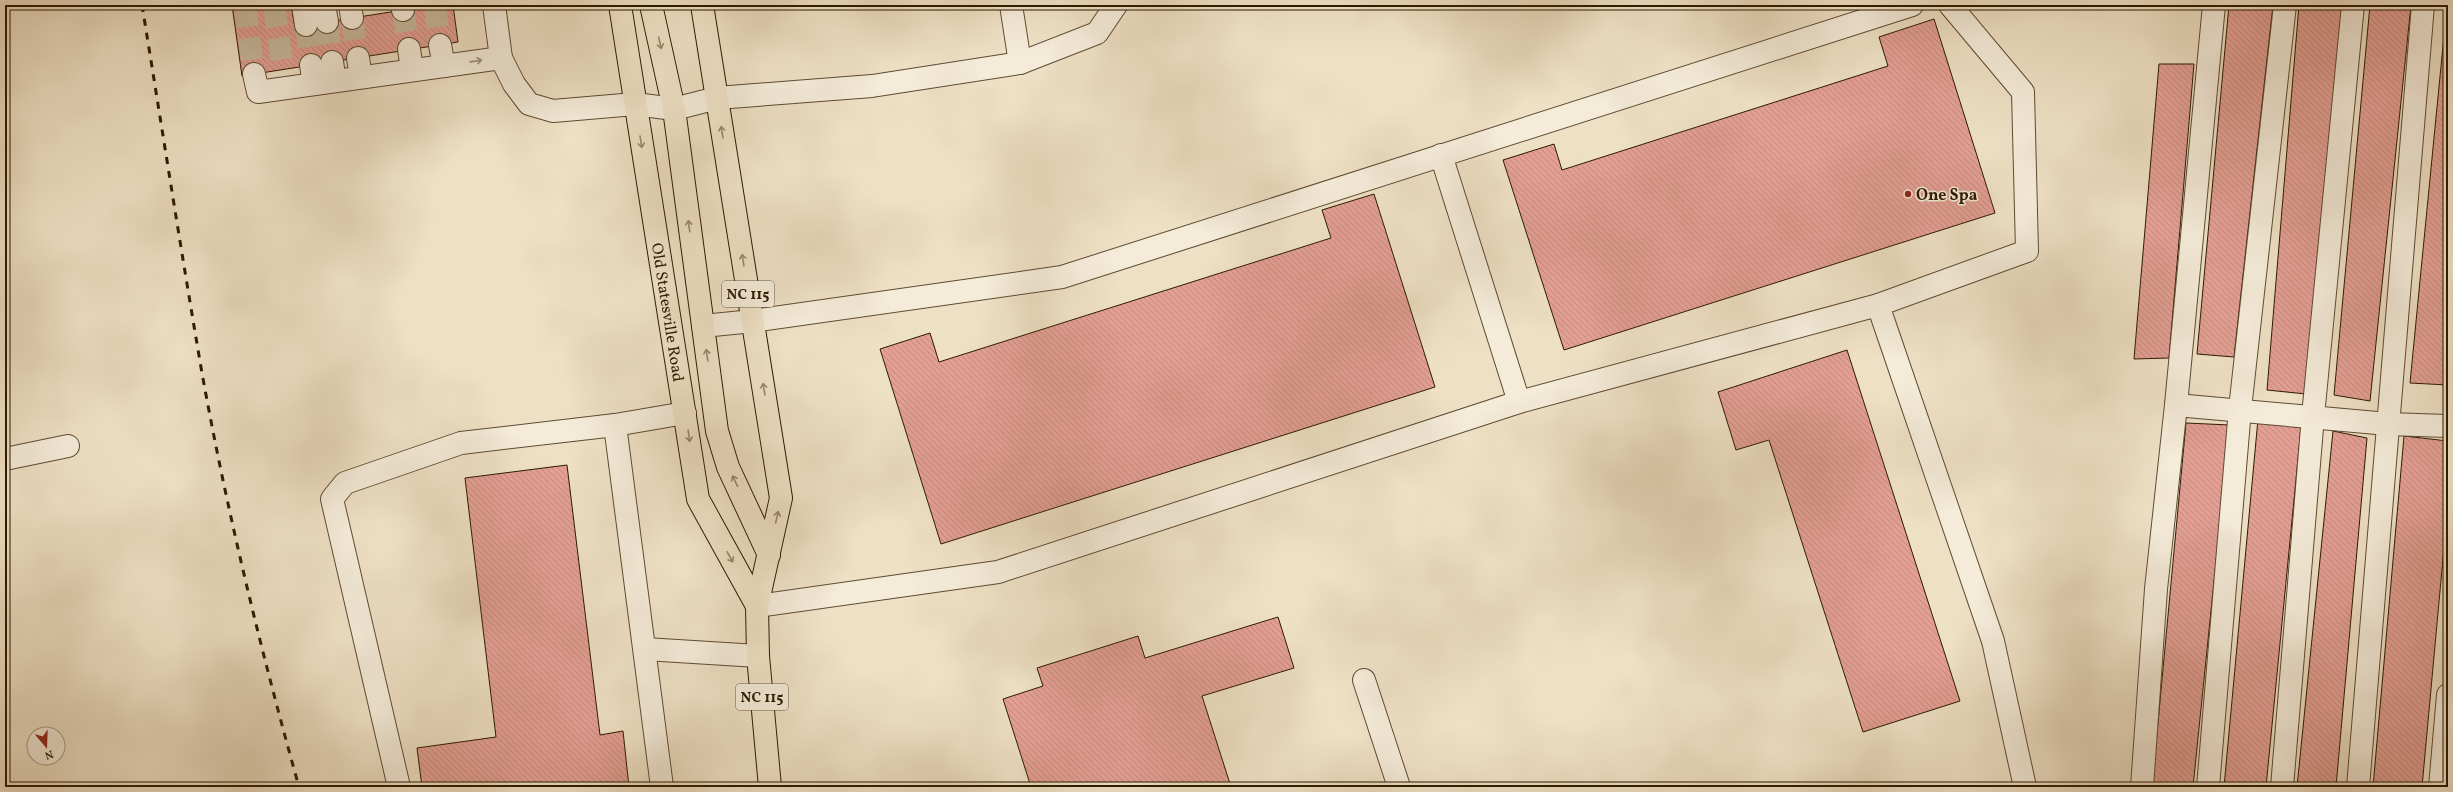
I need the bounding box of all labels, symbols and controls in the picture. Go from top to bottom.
one-way arrow [657,36,665,49]
one-way arrow [469,57,482,65]
one-way arrow [718,126,726,139]
one-way arrow [637,135,645,148]
place label: One Spa [1916,185,1978,207]
marker: One Spa [1903,189,1913,199]
one-way arrow [686,220,693,233]
street label: Old Statesville Road [645,241,688,384]
one-way arrow [739,254,747,267]
road number: NC 115 [722,281,774,307]
one-way arrow [703,349,711,362]
one-way arrow [760,383,768,396]
one-way arrow [685,429,693,442]
one-way arrow [731,476,738,488]
one-way arrow [774,511,782,524]
one-way arrow [727,551,735,563]
road number: NC 115 [736,684,788,710]
north arrow [26,726,66,766]
text: N [43,746,55,762]

